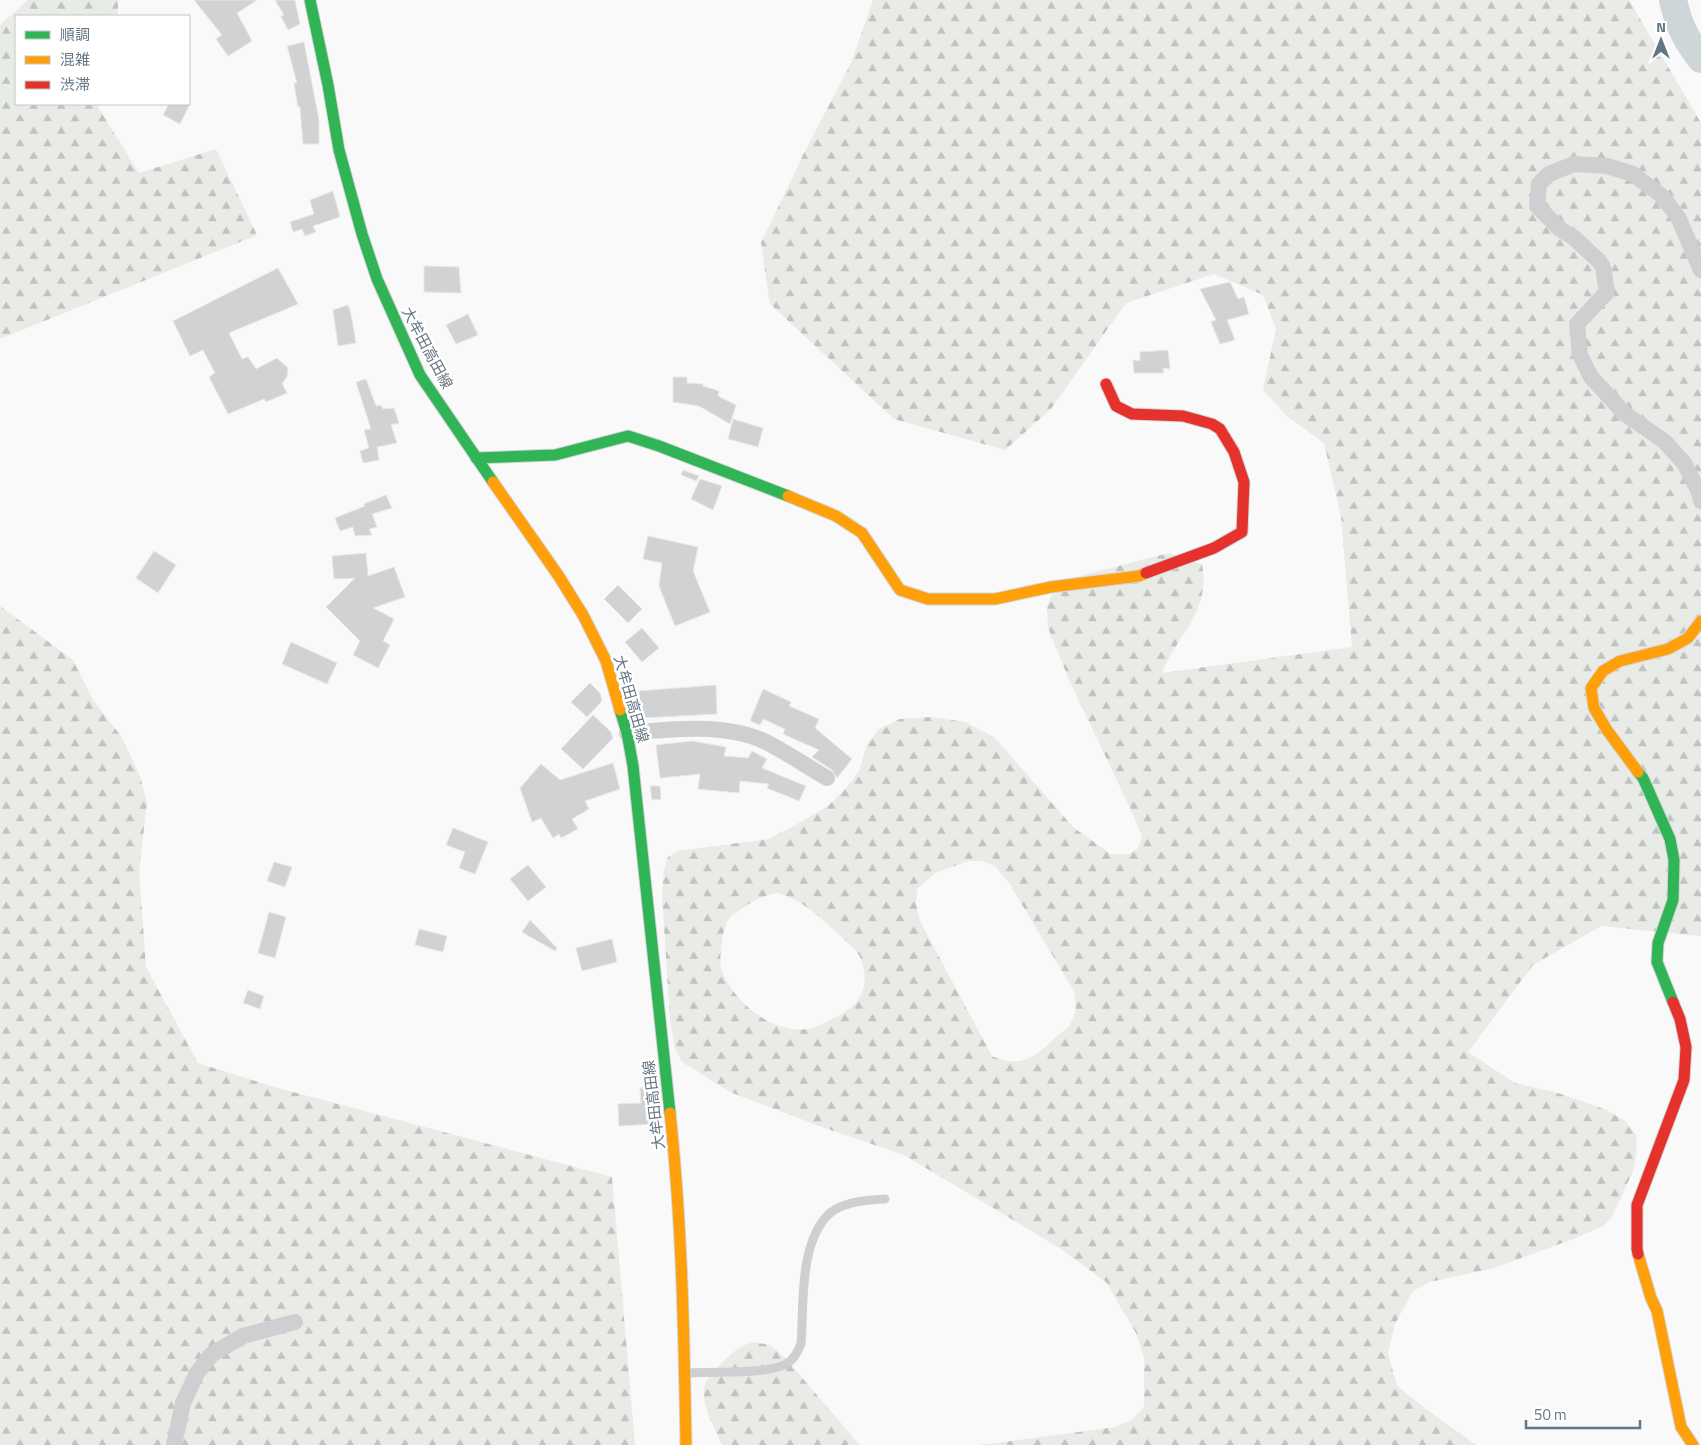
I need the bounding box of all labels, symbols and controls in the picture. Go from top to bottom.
legend [15,15,190,105]
north arrow [1636,15,1686,65]
text: N [1656,16,1666,37]
text: 順調 [60,23,90,46]
text: 混雑 [60,48,90,71]
text: 渋滞 [60,73,90,96]
street label: 大牟田高田線 [396,303,459,393]
street label: 大牟田高田線 [608,652,655,745]
street label: 大牟田高田線 [637,1059,670,1151]
scale bar [1526,1398,1640,1430]
text: 50 m [1534,1403,1567,1426]

